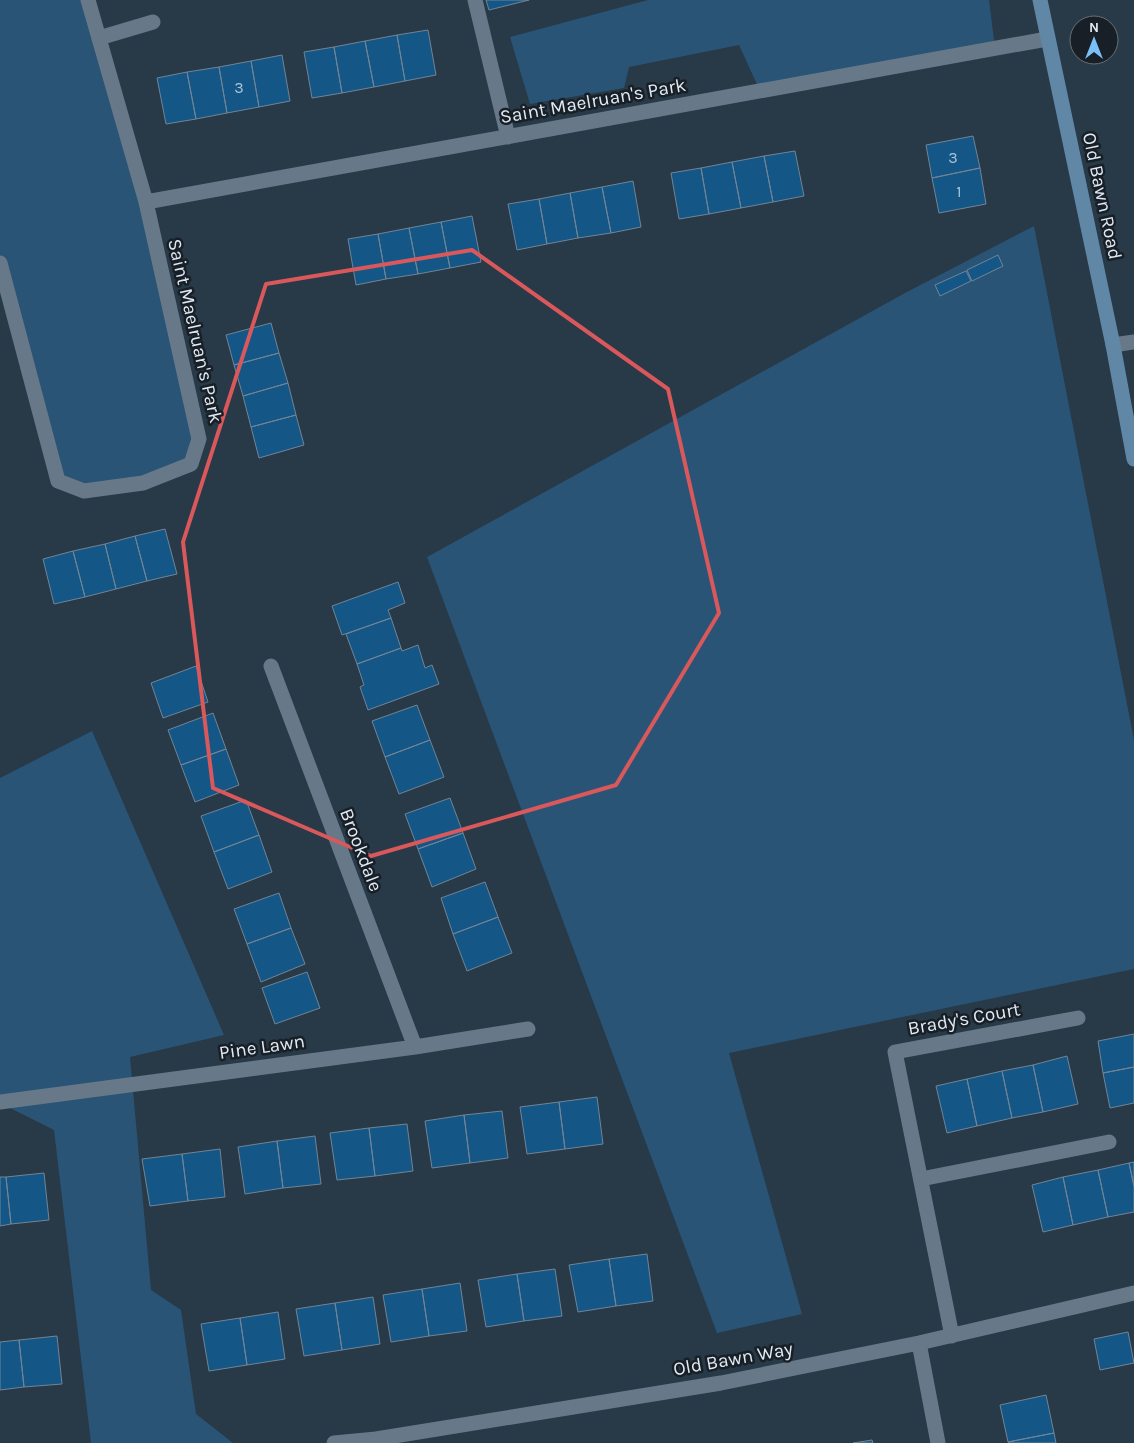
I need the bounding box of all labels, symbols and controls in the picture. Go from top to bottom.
north arrow [1069,15,1119,65]
text: N [1089,19,1099,36]
street label: Saint Maelruan's Park [498,74,688,128]
house number: 3 [234,78,244,97]
street label: Old Bawn Road [1078,131,1126,261]
house number: 3 [948,148,958,167]
house number: 1 [956,182,962,201]
street label: Saint Maelruan's Park [163,237,227,425]
street label: Brookdale [335,805,387,895]
street label: Brady's Court [906,998,1022,1040]
street label: Pine Lawn [218,1030,306,1064]
street label: Old Bawn Way [671,1338,795,1380]

